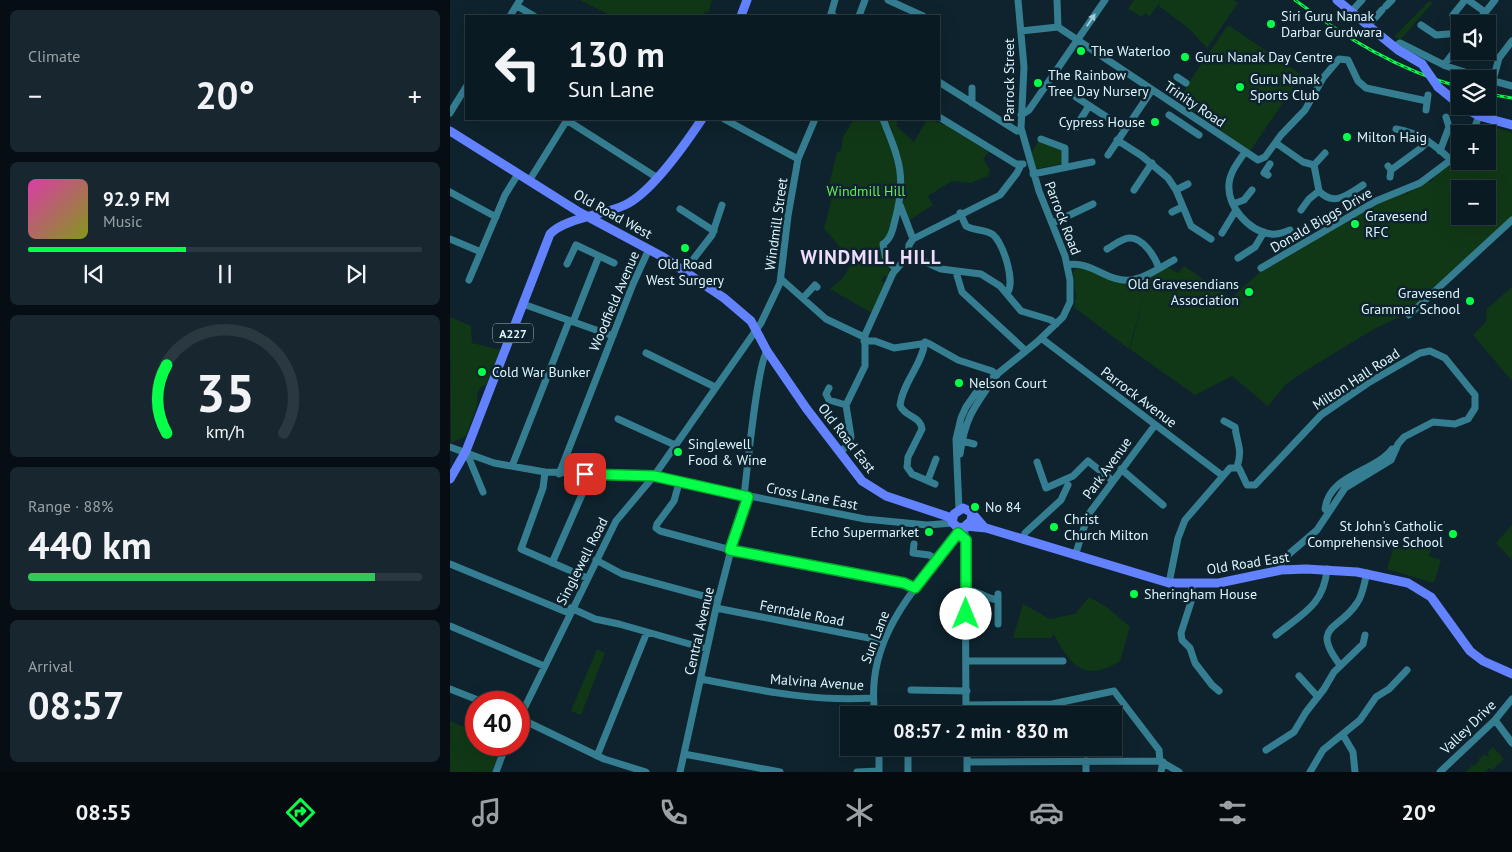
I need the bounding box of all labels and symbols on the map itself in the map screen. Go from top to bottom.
place label: Siri Guru Nanak Darbar Gurdwara [1281,7,1382,41]
one-way arrow [1086,13,1096,27]
marker: Siri Guru Nanak Darbar Gurdwara [1265,18,1277,30]
street label: Parrock Street [1000,38,1018,122]
place label: The Waterloo [1091,42,1171,60]
marker: The Waterloo [1075,45,1087,57]
place label: Guru Nanak Day Centre [1195,48,1333,66]
marker: Guru Nanak Day Centre [1179,51,1191,63]
place label: The Rainbow Tree Day Nursery [1048,66,1149,100]
place label: Guru Nanak Sports Club [1250,70,1320,104]
marker: The Rainbow Tree Day Nursery [1032,77,1044,89]
street label: Trinity Road [1161,77,1229,131]
marker: Guru Nanak Sports Club [1234,81,1246,93]
place label: Cypress House [1059,113,1145,131]
marker: Cypress House [1149,116,1161,128]
place label: Milton Haig [1357,128,1427,146]
marker: Milton Haig [1341,131,1353,143]
street label: Windmill Street [761,176,791,271]
street label: Parrock Road [1041,179,1085,257]
park label: Windmill Hill [827,182,905,200]
street label: Donald Biggs Drive [1267,184,1375,256]
street label: Old Road West [571,185,656,243]
place label: Gravesend RFC [1365,207,1427,241]
marker: Gravesend RFC [1349,218,1361,230]
marker: Old Road West Surgery [679,242,691,254]
district label: WINDMILL HILL [801,245,941,269]
street label: Woodfield Avenue [585,248,643,354]
place label: Old Road West Surgery [646,255,725,289]
place label: Old Gravesendians Association [1128,275,1239,309]
place label: Gravesend Grammar School [1361,284,1460,318]
marker: Old Gravesendians Association [1243,286,1255,298]
marker: Gravesend Grammar School [1464,295,1476,307]
road number: A227 [493,323,533,342]
street label: Milton Hall Road [1309,344,1403,414]
street label: Parrock Avenue [1097,362,1181,432]
place label: Cold War Bunker [492,363,591,381]
marker: Cold War Bunker [476,366,488,378]
place label: Nelson Court [969,374,1047,392]
marker: Nelson Court [953,377,965,389]
street label: Old Road East [814,400,880,477]
street label: Park Avenue [1078,433,1136,503]
place label: Singlewell Food & Wine [688,435,767,469]
marker: Singlewell Food & Wine [672,446,684,458]
pin [564,453,606,495]
street label: Cross Lane East [765,478,860,514]
place label: No 84 [985,498,1021,516]
marker: No 84 [969,501,981,513]
place label: Christ Church Milton [1064,510,1148,544]
street label: Singlewell Road [552,514,612,608]
place label: St John's Catholic Comprehensive School [1307,517,1443,551]
marker: Christ Church Milton [1048,521,1060,533]
place label: Echo Supermarket [810,523,919,541]
marker: Echo Supermarket [923,526,935,538]
marker: St John's Catholic Comprehensive School [1447,528,1459,540]
street label: Old Road East [1205,548,1291,578]
street label: Central Avenue [680,585,718,677]
place label: Sheringham House [1144,585,1257,603]
position arrow [939,587,991,639]
marker: Sheringham House [1128,588,1140,600]
street label: Ferndale Road [758,596,846,630]
street label: Sun Lane [857,608,893,666]
street label: Malvina Avenue [769,670,865,694]
speed limit sign: 40 [465,691,530,756]
street label: Valley Drive [1436,696,1500,759]

